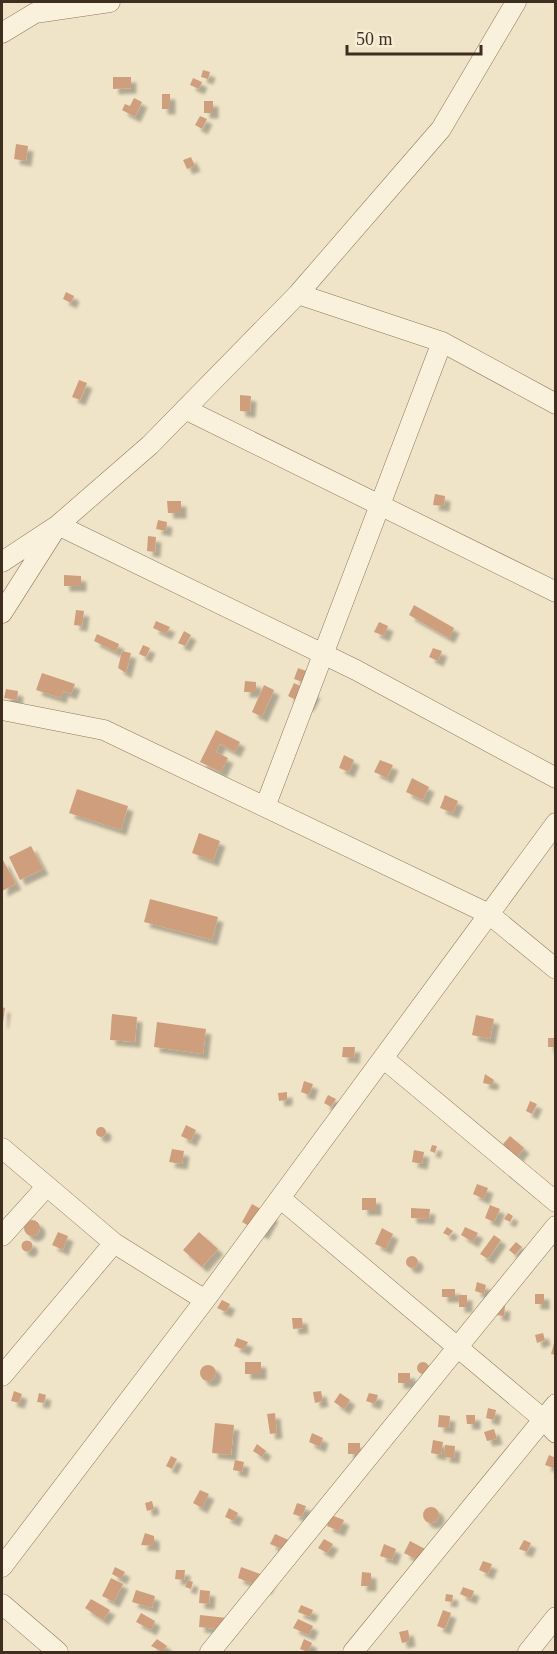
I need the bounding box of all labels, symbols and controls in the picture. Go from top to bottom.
scale bar [347,18,480,56]
text: 50 m [356,29,393,49]

